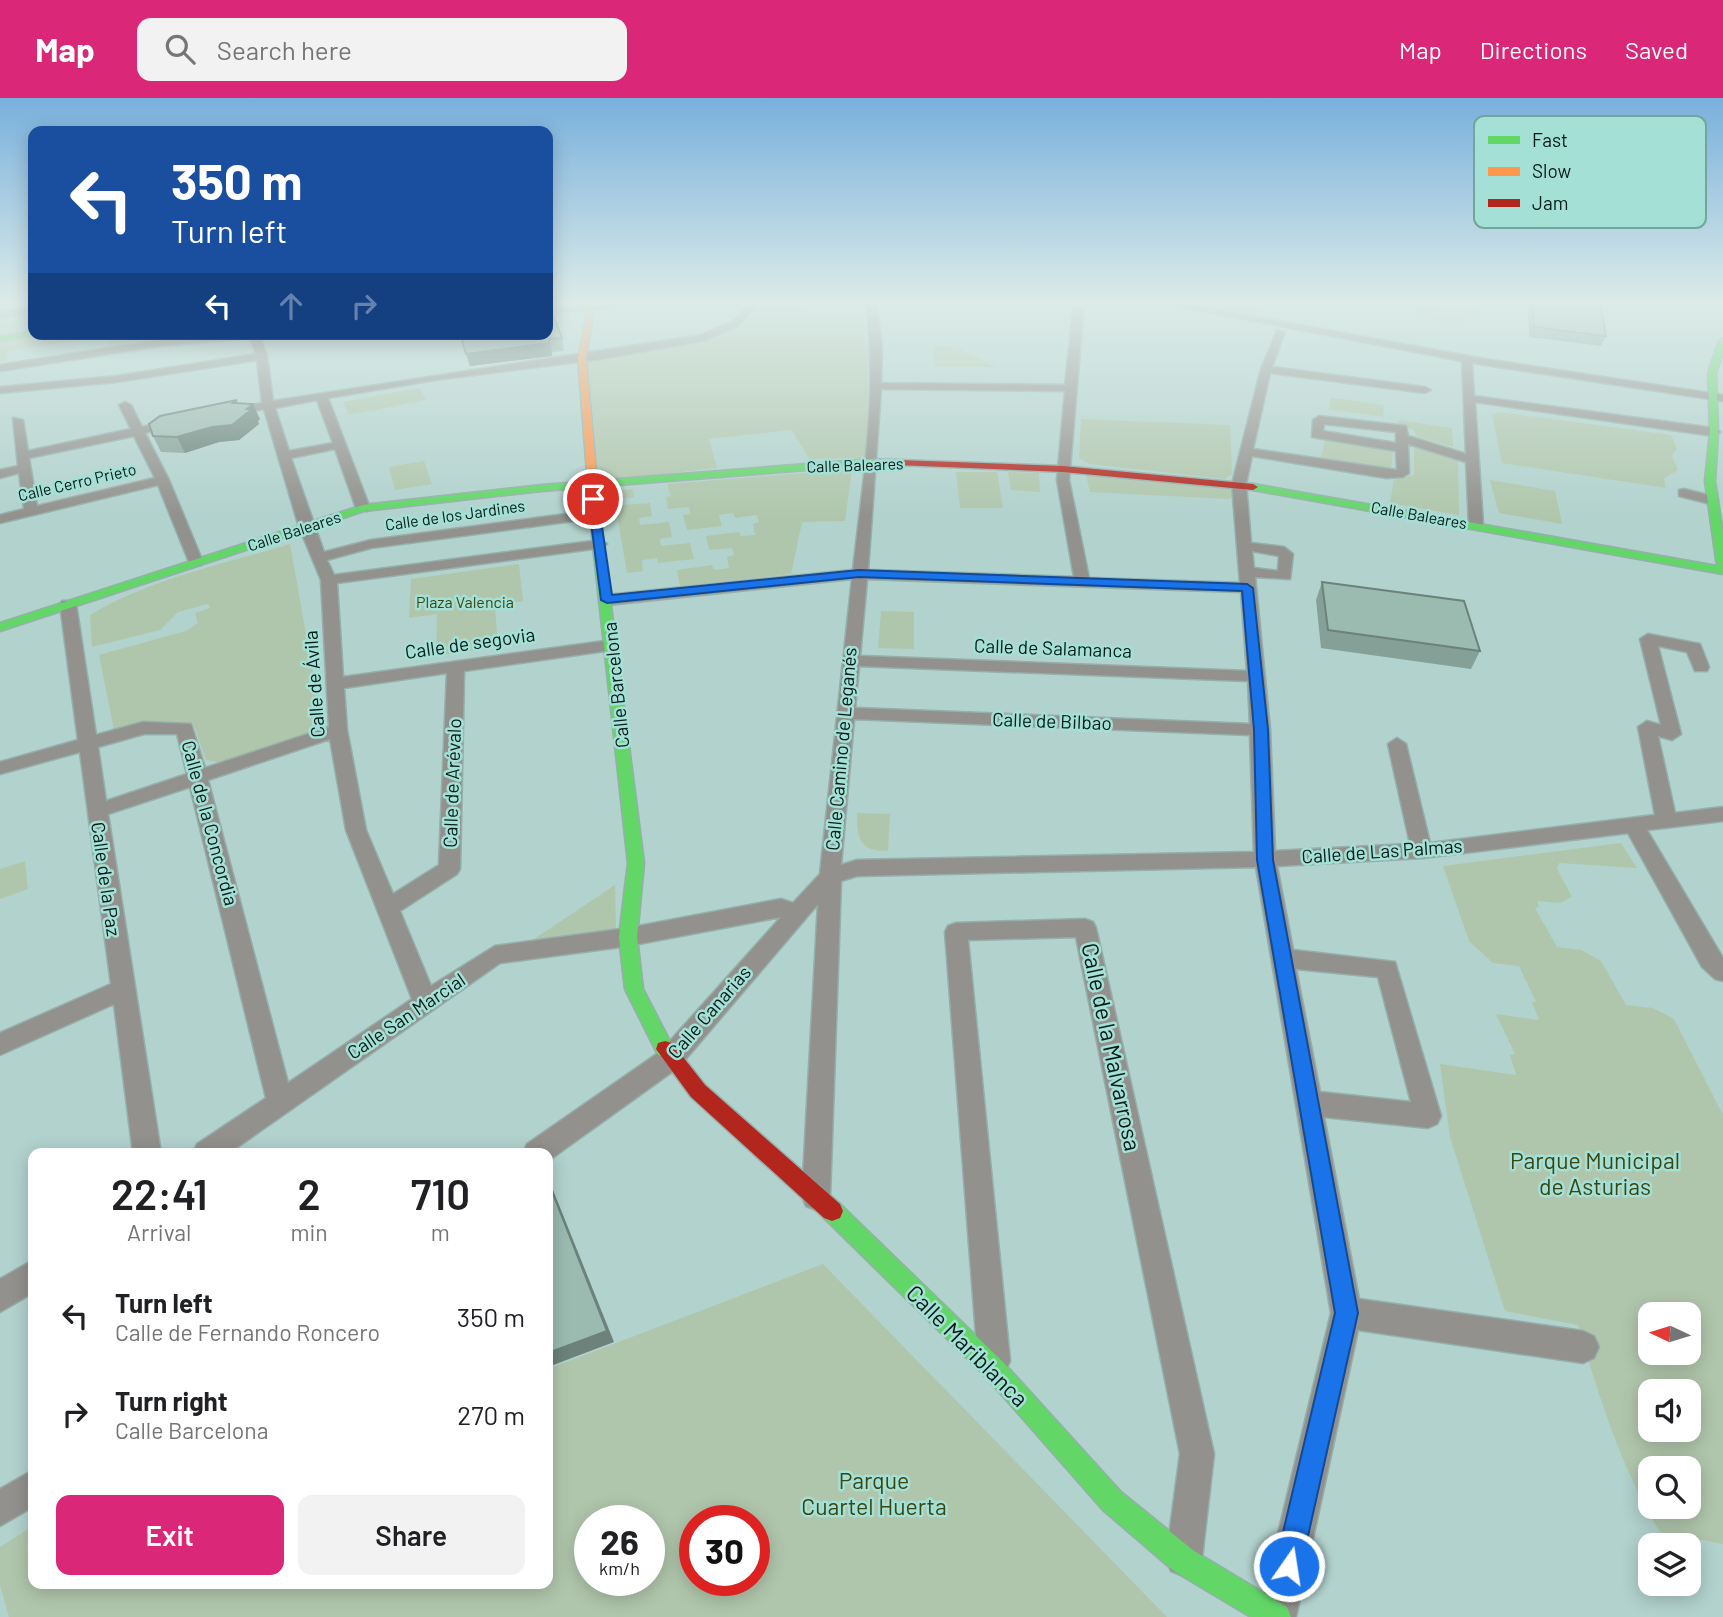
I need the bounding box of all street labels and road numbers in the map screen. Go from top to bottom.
street label: Calle Baleares [806,453,904,476]
street label: Calle Cerro Prieto [16,459,138,504]
street label: Calle de los Jardines [384,495,526,534]
street label: Calle Baleares [1370,497,1469,532]
street label: Calle Baleares [245,506,343,555]
street label: Calle Barcelona [597,621,634,749]
street label: Calle de segovia [403,622,536,663]
street label: Calle de Ávila [298,630,329,738]
street label: Calle de Salamanca [974,633,1132,662]
street label: Calle Camino de Leganés [820,646,861,852]
street label: Calle de Bilbao [992,707,1112,734]
street label: Calle de Arévalo [438,718,465,848]
street label: Calle de la Concordia [177,738,244,908]
street label: Calle de la Paz [87,820,126,938]
street label: Calle de Las Palmas [1301,833,1463,868]
street label: Calle de la Malvarrosa [1076,940,1148,1153]
street label: Calle Canarias [662,961,755,1063]
street label: Calle San Marcial [342,968,469,1064]
street label: Calle Mariblanca [901,1278,1035,1412]

